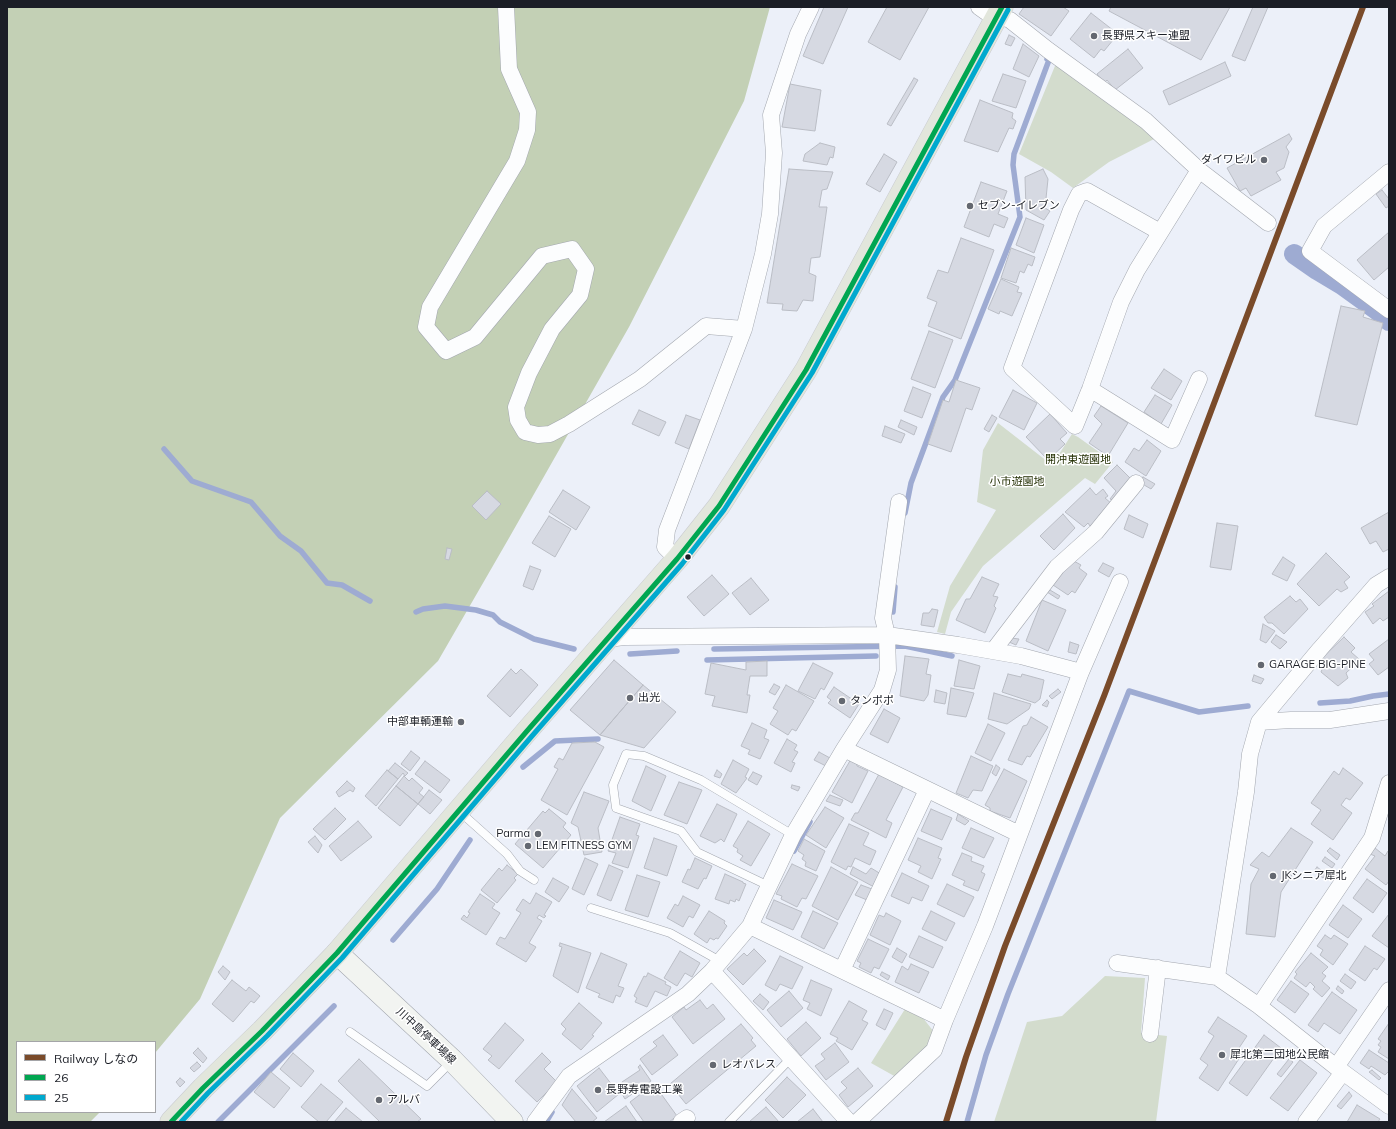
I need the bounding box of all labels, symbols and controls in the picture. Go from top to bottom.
place label: 長野県スキー連盟 [1102,29,1190,43]
marker: 長野県スキー連盟 [1089,31,1099,41]
place label: ダイワビル [1201,153,1256,167]
marker: ダイワビル [1259,155,1269,165]
place label: セブン-イレブン [978,199,1060,213]
marker: セブン-イレブン [965,201,975,211]
park label: 開沖東遊園地 [1045,453,1111,467]
park label: 小市遊園地 [990,475,1044,489]
unlabelled marker [683,552,693,562]
place label: GARAGE BIG-PINE [1269,658,1366,672]
marker: GARAGE BIG-PINE [1256,660,1266,670]
place label: 出光 [638,691,660,705]
marker: 出光 [625,693,635,703]
place label: タンポポ [850,694,894,708]
marker: タンポポ [837,696,847,706]
place label: 中部車輌運輸 [387,715,453,729]
marker: 中部車輌運輸 [456,717,466,727]
place label: Parma [496,827,530,841]
marker: Parma [533,829,543,839]
place label: LEM FITNESS GYM [536,839,632,853]
marker: LEM FITNESS GYM [523,841,533,851]
place label: JKシニア犀北 [1281,869,1347,883]
marker: JKシニア犀北 [1268,871,1278,881]
street label: 川中島停車場線 [393,1005,459,1067]
legend [16,1041,156,1113]
place label: 犀北第二団地公民館 [1230,1048,1329,1062]
marker: 犀北第二団地公民館 [1217,1050,1227,1060]
text: Railway しなの [54,1051,138,1066]
place label: レオパレス [721,1058,776,1072]
marker: レオパレス [708,1060,718,1070]
text: 26 [54,1070,68,1085]
place label: 長野寿電設工業 [606,1083,683,1097]
marker: 長野寿電設工業 [593,1085,603,1095]
text: 25 [54,1090,68,1105]
place label: アルバ [387,1093,420,1107]
marker: アルバ [374,1095,384,1105]

